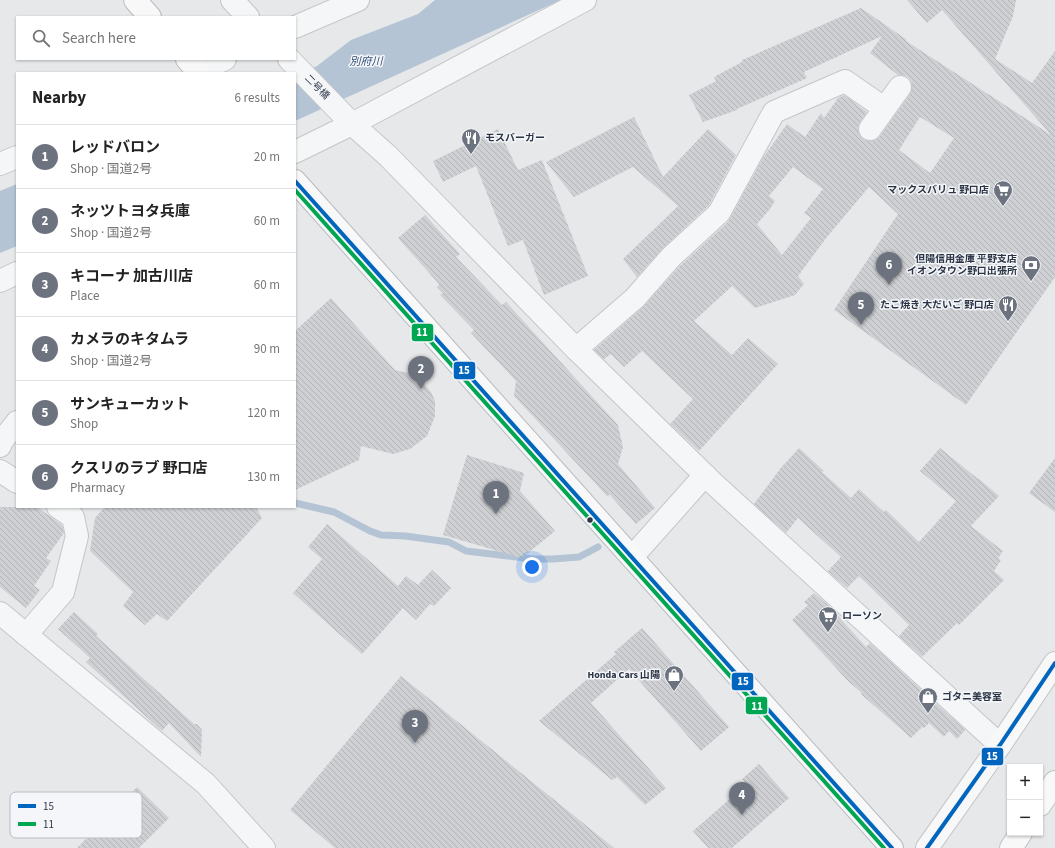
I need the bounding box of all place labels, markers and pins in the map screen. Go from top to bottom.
restaurant icon: モスバーガー [460,127,482,155]
place label: モスバーガー [485,131,545,145]
supermarket icon: マックスバリュ 野口店 [992,179,1014,207]
place label: マックスバリュ 野口店 [887,183,989,197]
pin: 6 [876,252,902,285]
place label: 但陽信用金庫 平野支店 イオンタウン野口出張所 [907,252,1017,278]
bank icon: 但陽信用金庫 平野支店 イオンタウン野口出張所 [1020,254,1042,282]
pin: 5 [848,292,874,325]
restaurant icon: たこ焼き 大だいご 野口店 [997,294,1019,322]
place label: たこ焼き 大だいご 野口店 [880,298,994,312]
pin: 2 [408,356,434,389]
pin: 1 [483,481,509,514]
unlabelled marker [585,515,595,525]
supermarket icon: ローソン [817,605,839,633]
place label: ローソン [842,609,882,623]
shop icon: Honda Cars 山陽 [663,664,685,692]
place label: Honda Cars 山陽 [588,668,660,682]
shop icon: ゴタニ美容室 [917,686,939,714]
place label: ゴタニ美容室 [942,690,1002,704]
pin: 3 [402,710,428,743]
pin: 4 [729,782,755,815]

